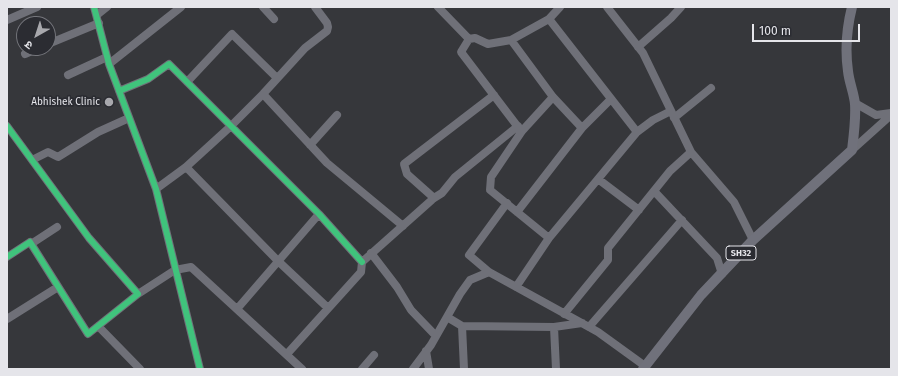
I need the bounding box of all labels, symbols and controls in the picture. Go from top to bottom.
north arrow [16,16,56,56]
scale bar [754,16,862,42]
text: 100 m [759,24,791,38]
text: उ [22,38,35,52]
place label: Abhishek Clinic [31,96,100,108]
marker: Abhishek Clinic [103,96,115,108]
road number: SH32 [726,246,756,260]

